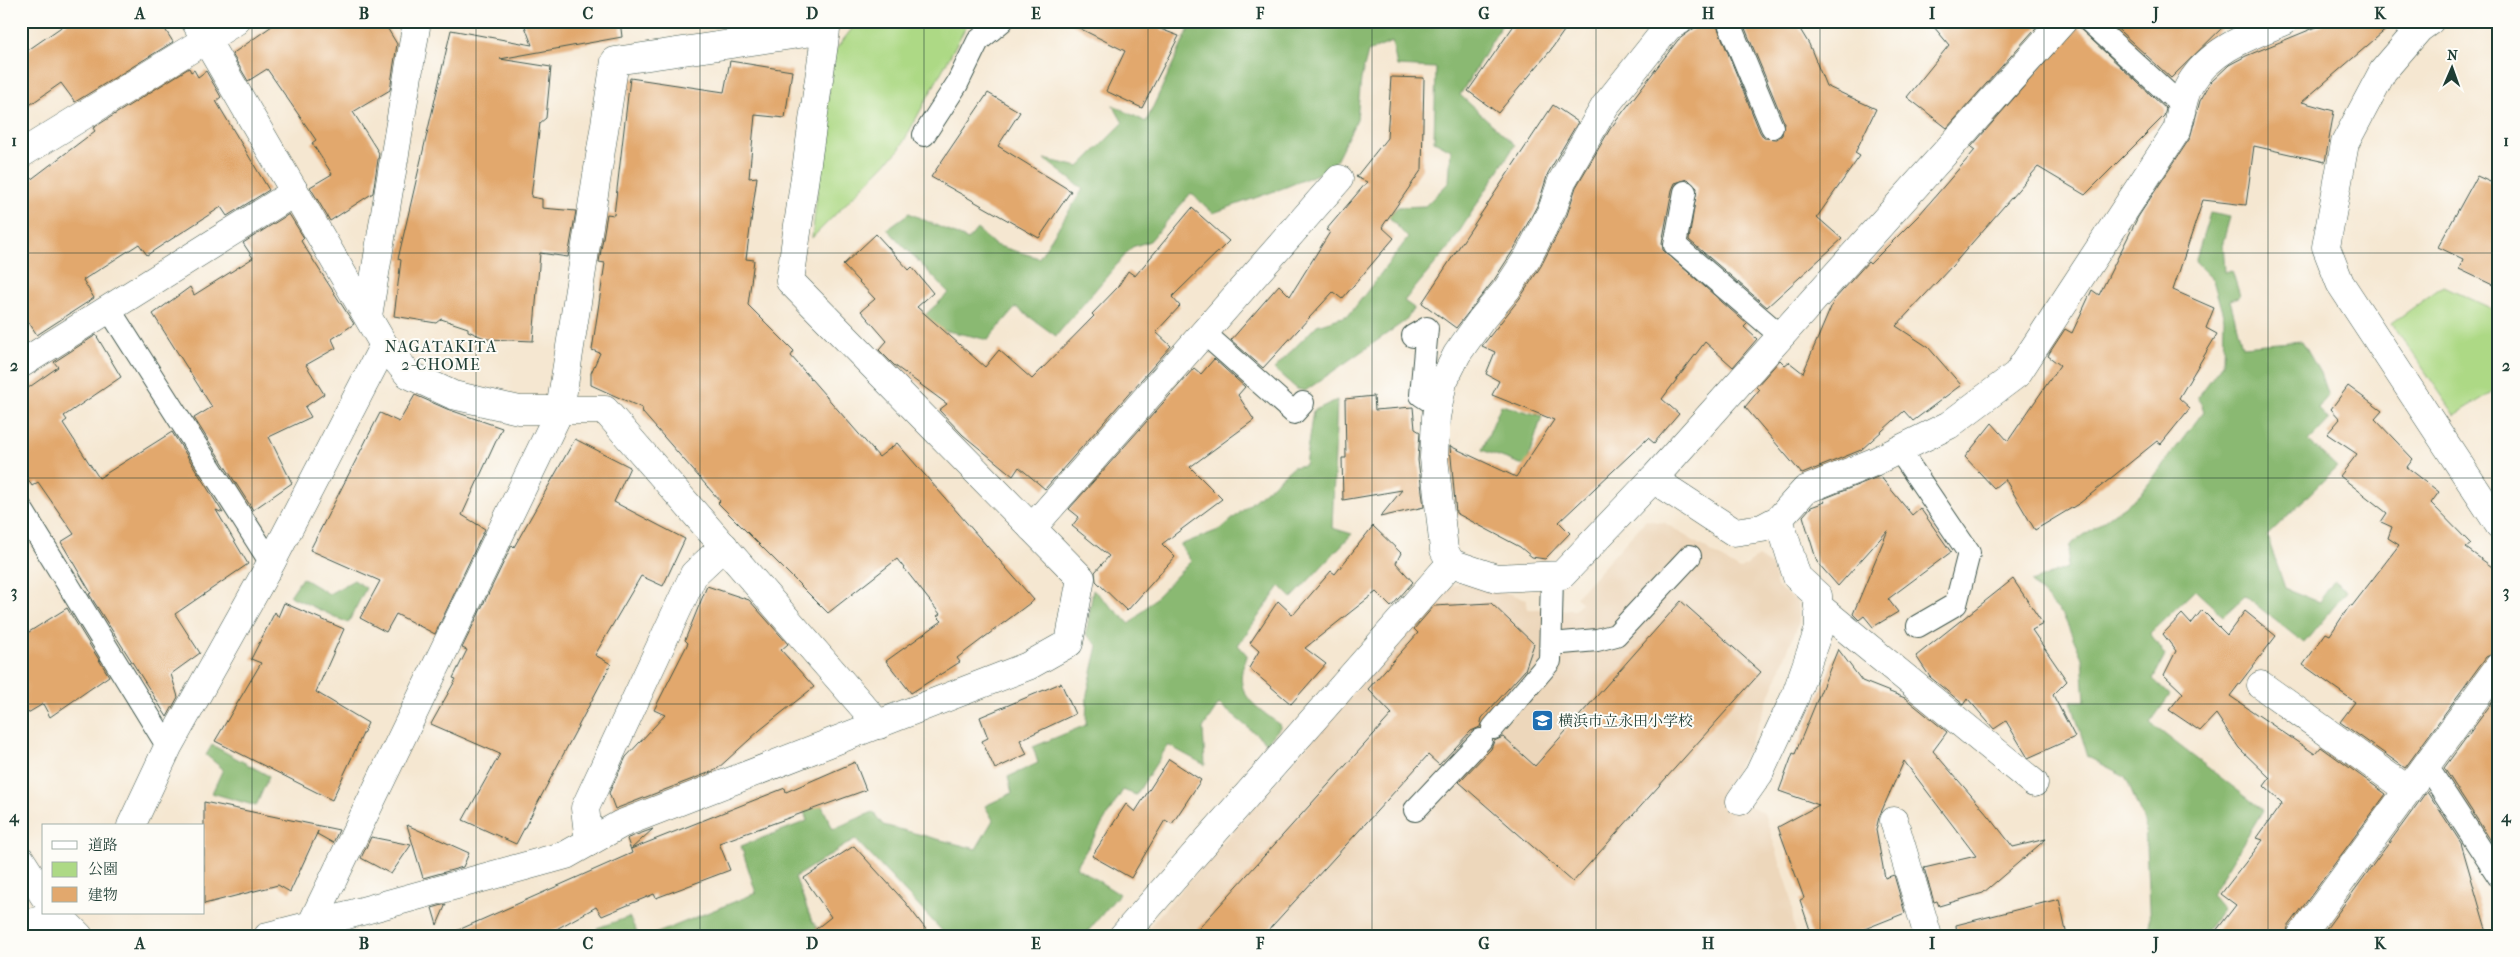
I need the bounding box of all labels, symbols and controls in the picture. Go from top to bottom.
text: A [134,4,146,23]
text: B [359,4,369,23]
text: C [583,4,594,23]
text: D [806,4,818,23]
text: E [1031,4,1041,23]
text: F [1255,4,1265,23]
text: G [1478,4,1490,23]
text: H [1702,4,1715,23]
text: I [1929,4,1936,23]
text: J [2151,4,2159,24]
text: K [2374,4,2387,23]
north arrow [2428,42,2478,92]
text: N [2447,47,2458,64]
text: 1 [11,131,17,150]
text: 1 [2503,131,2509,150]
district label: NAGATAKITA 2-CHOME [385,337,497,374]
text: 2 [10,356,18,375]
text: 2 [2502,356,2510,375]
text: 3 [11,582,17,602]
text: 3 [2503,582,2509,602]
school or university icon: 横浜市立永田小学校 [1530,709,1554,733]
place label: 横浜市立永田小学校 [1558,712,1693,730]
text: 4 [8,807,20,827]
text: 4 [2500,807,2512,827]
legend [42,824,205,914]
text: 道路 [88,836,118,854]
text: 公園 [88,860,118,878]
text: 建物 [88,886,118,904]
text: A [134,934,146,953]
text: B [359,934,369,953]
text: C [583,934,594,953]
text: D [806,934,818,953]
text: E [1031,934,1041,953]
text: F [1255,934,1265,953]
text: G [1478,934,1490,953]
text: H [1702,934,1715,953]
text: I [1929,934,1936,953]
text: J [2151,934,2159,954]
text: K [2374,934,2387,953]

